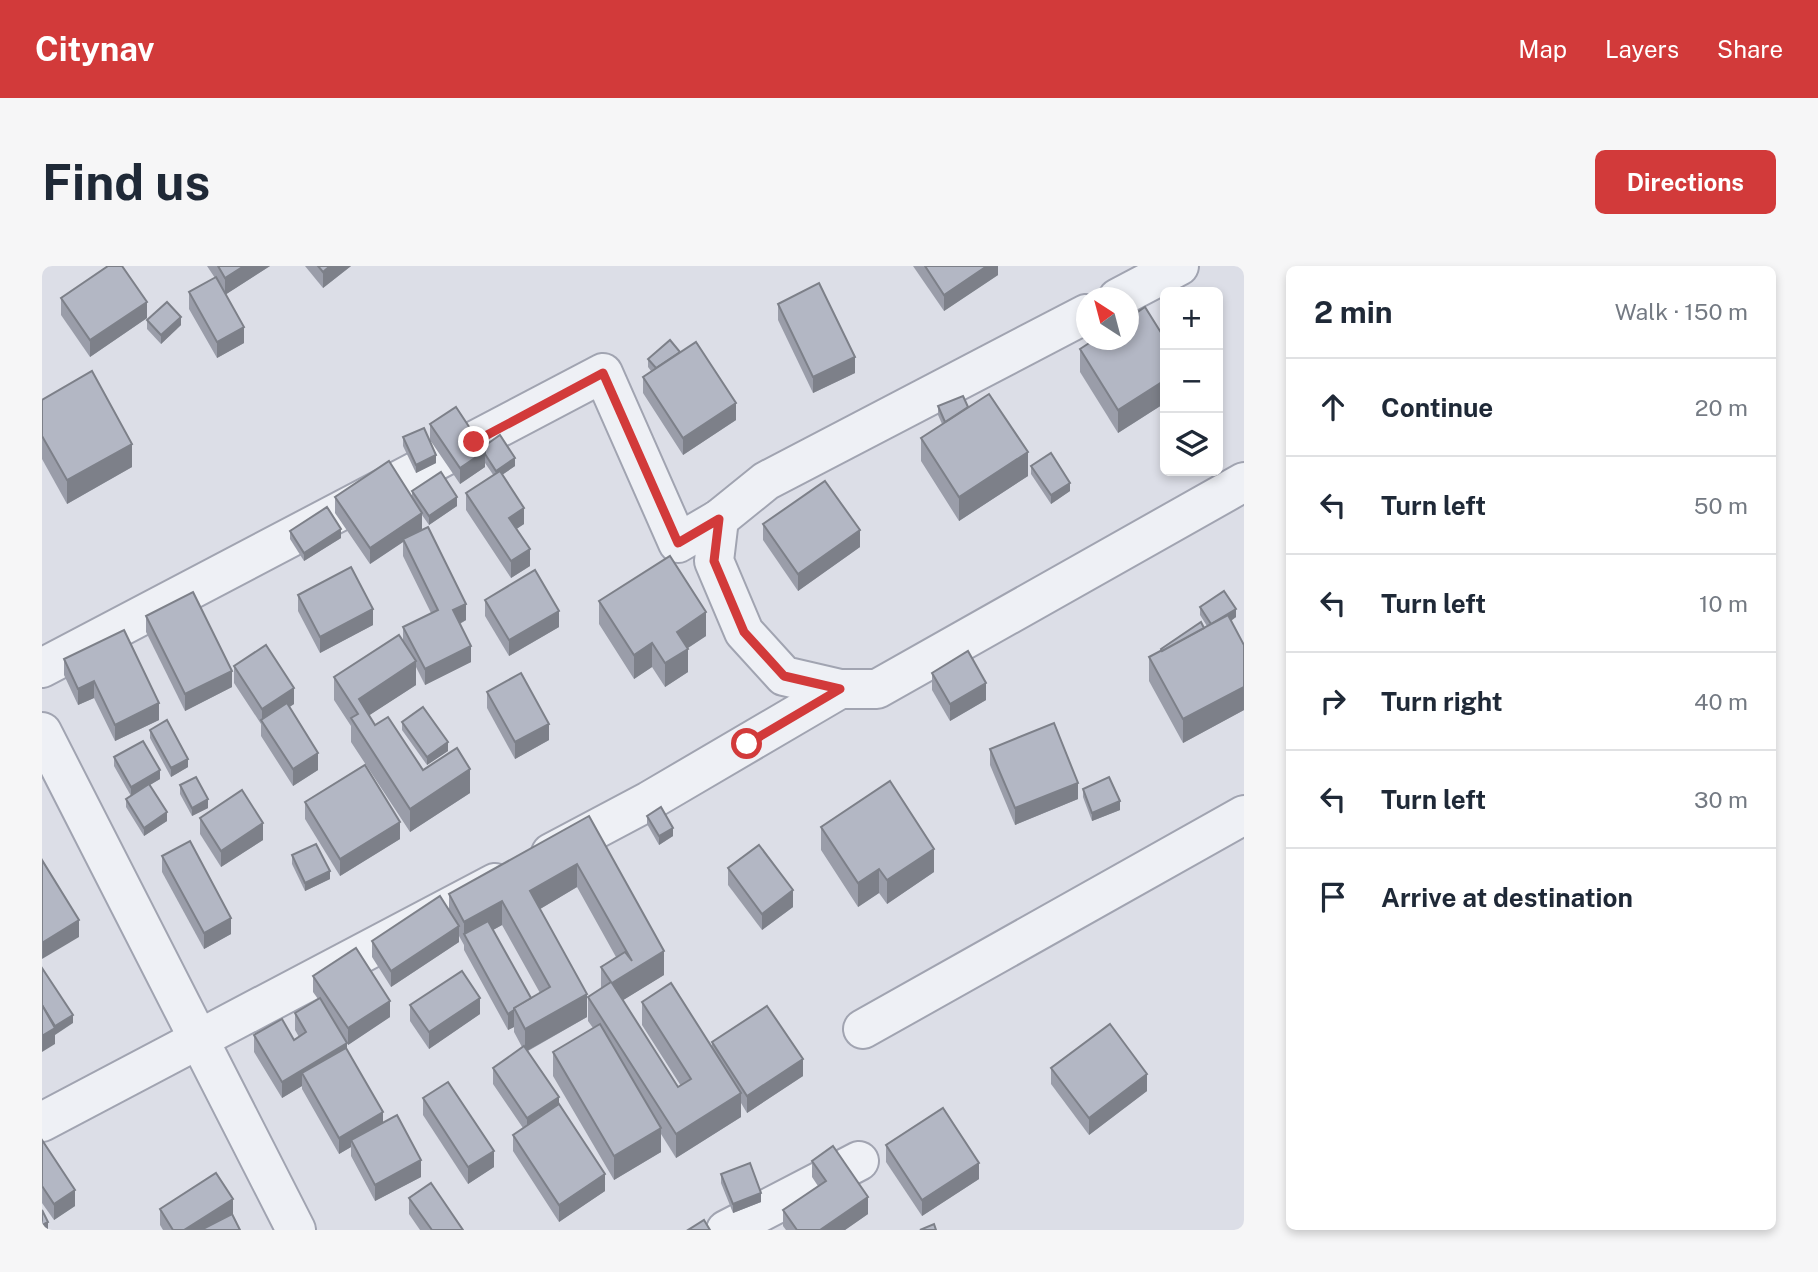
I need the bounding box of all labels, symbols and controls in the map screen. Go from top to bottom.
text: Citynav [35,30,155,68]
text: Map [1518,35,1567,63]
text: Layers [1605,35,1679,63]
text: Share [1717,35,1783,63]
button: Directions [1595,150,1776,214]
text: Find us [42,153,210,211]
north arrow [1076,287,1139,350]
map controls [1160,287,1223,476]
button: + [1160,287,1223,350]
text: 2 min [1314,294,1393,330]
text: Walk · 150 m [1615,298,1748,325]
button: − [1160,350,1223,413]
icon: ahead [1314,388,1352,426]
text: Continue [1381,392,1493,423]
text: 20 m [1695,394,1748,421]
button: layers [1160,413,1223,476]
route end [458,426,489,457]
icon: left [1314,486,1352,524]
text: Turn left [1381,490,1486,521]
text: 50 m [1694,492,1748,519]
icon: left [1314,584,1352,622]
text: Turn left [1381,588,1486,619]
text: 10 m [1699,590,1748,617]
icon: right [1314,682,1352,720]
text: Turn right [1381,686,1503,717]
text: 40 m [1694,688,1748,715]
route start [731,728,762,759]
icon: left [1314,780,1352,818]
text: Turn left [1381,784,1486,815]
text: 30 m [1694,786,1748,813]
icon: arrive [1314,878,1352,916]
text: Arrive at destination [1381,882,1633,913]

